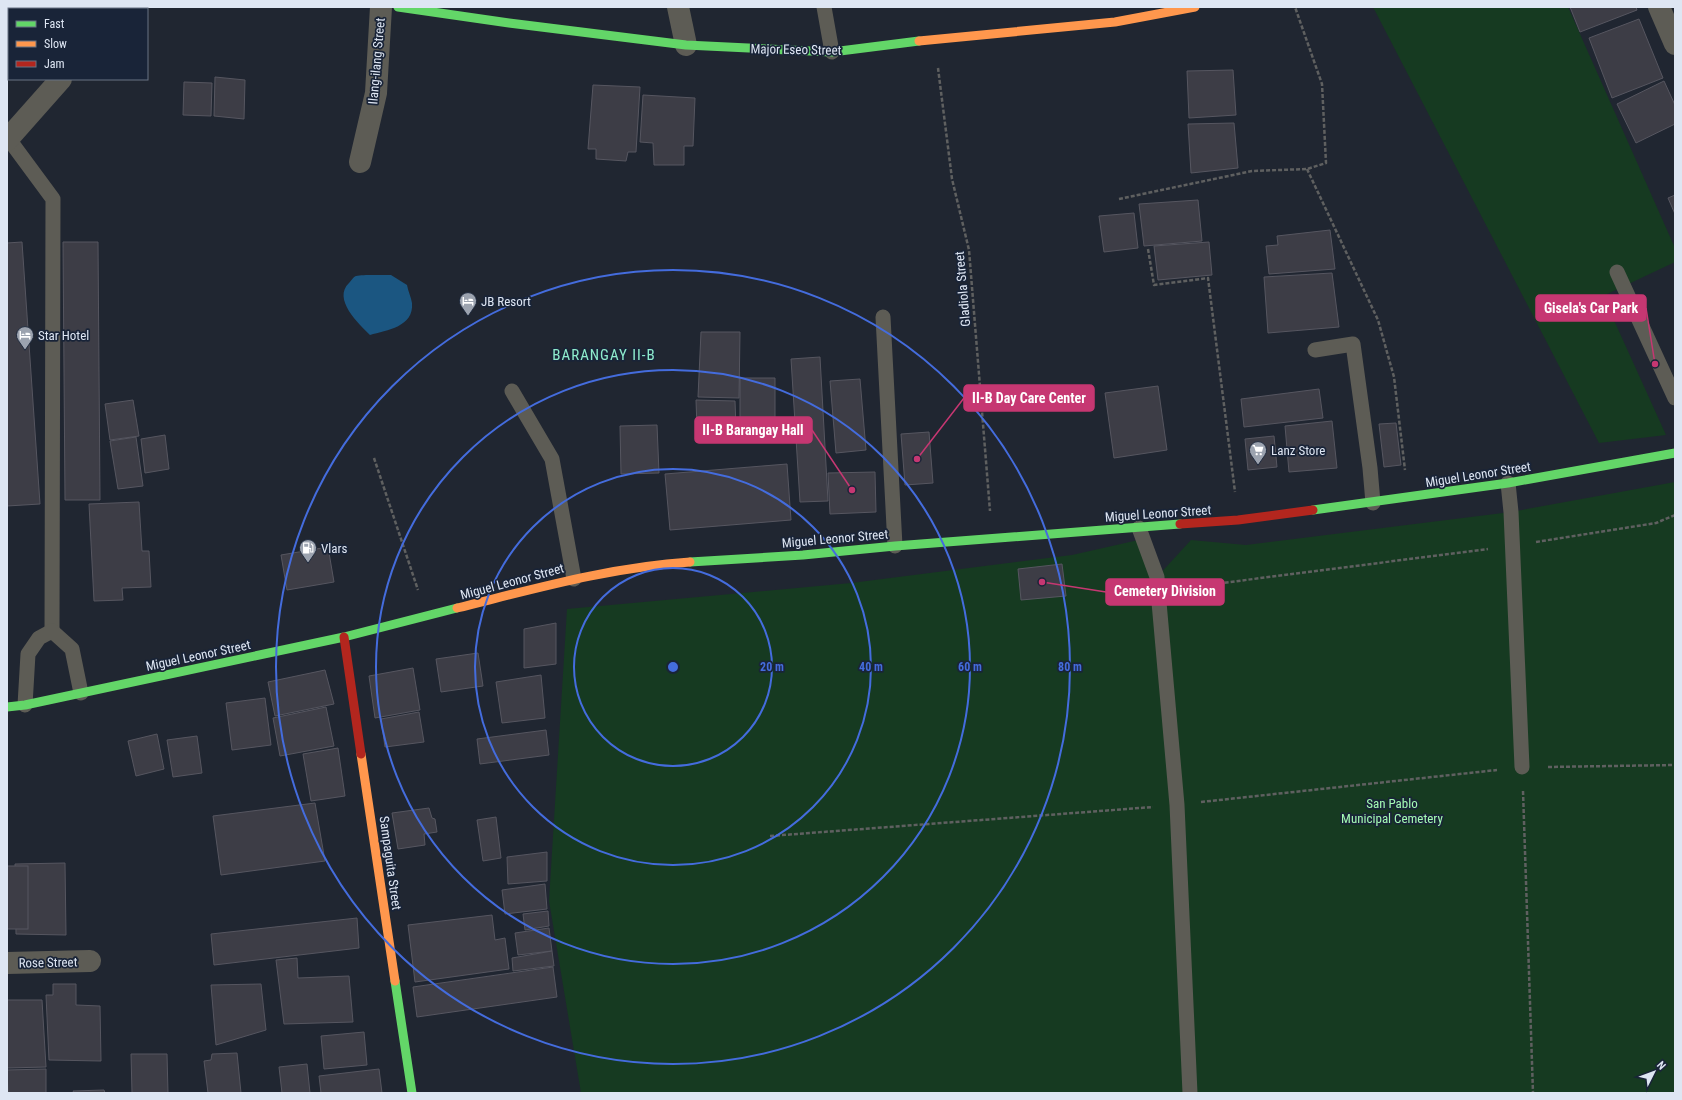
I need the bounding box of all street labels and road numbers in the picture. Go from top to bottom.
street label: Ilang-ilang Street [365,17,388,105]
street label: Major Eseo Street [750,41,842,58]
street label: Gladiola Street [952,251,973,327]
street label: Miguel Leonor Street [1424,459,1532,490]
street label: Miguel Leonor Street [1104,502,1212,525]
street label: Miguel Leonor Street [781,526,889,551]
street label: Miguel Leonor Street [459,560,566,603]
street label: Miguel Leonor Street [144,637,252,674]
street label: Sampaguita Street [376,815,405,911]
street label: Rose Street [18,954,78,971]

